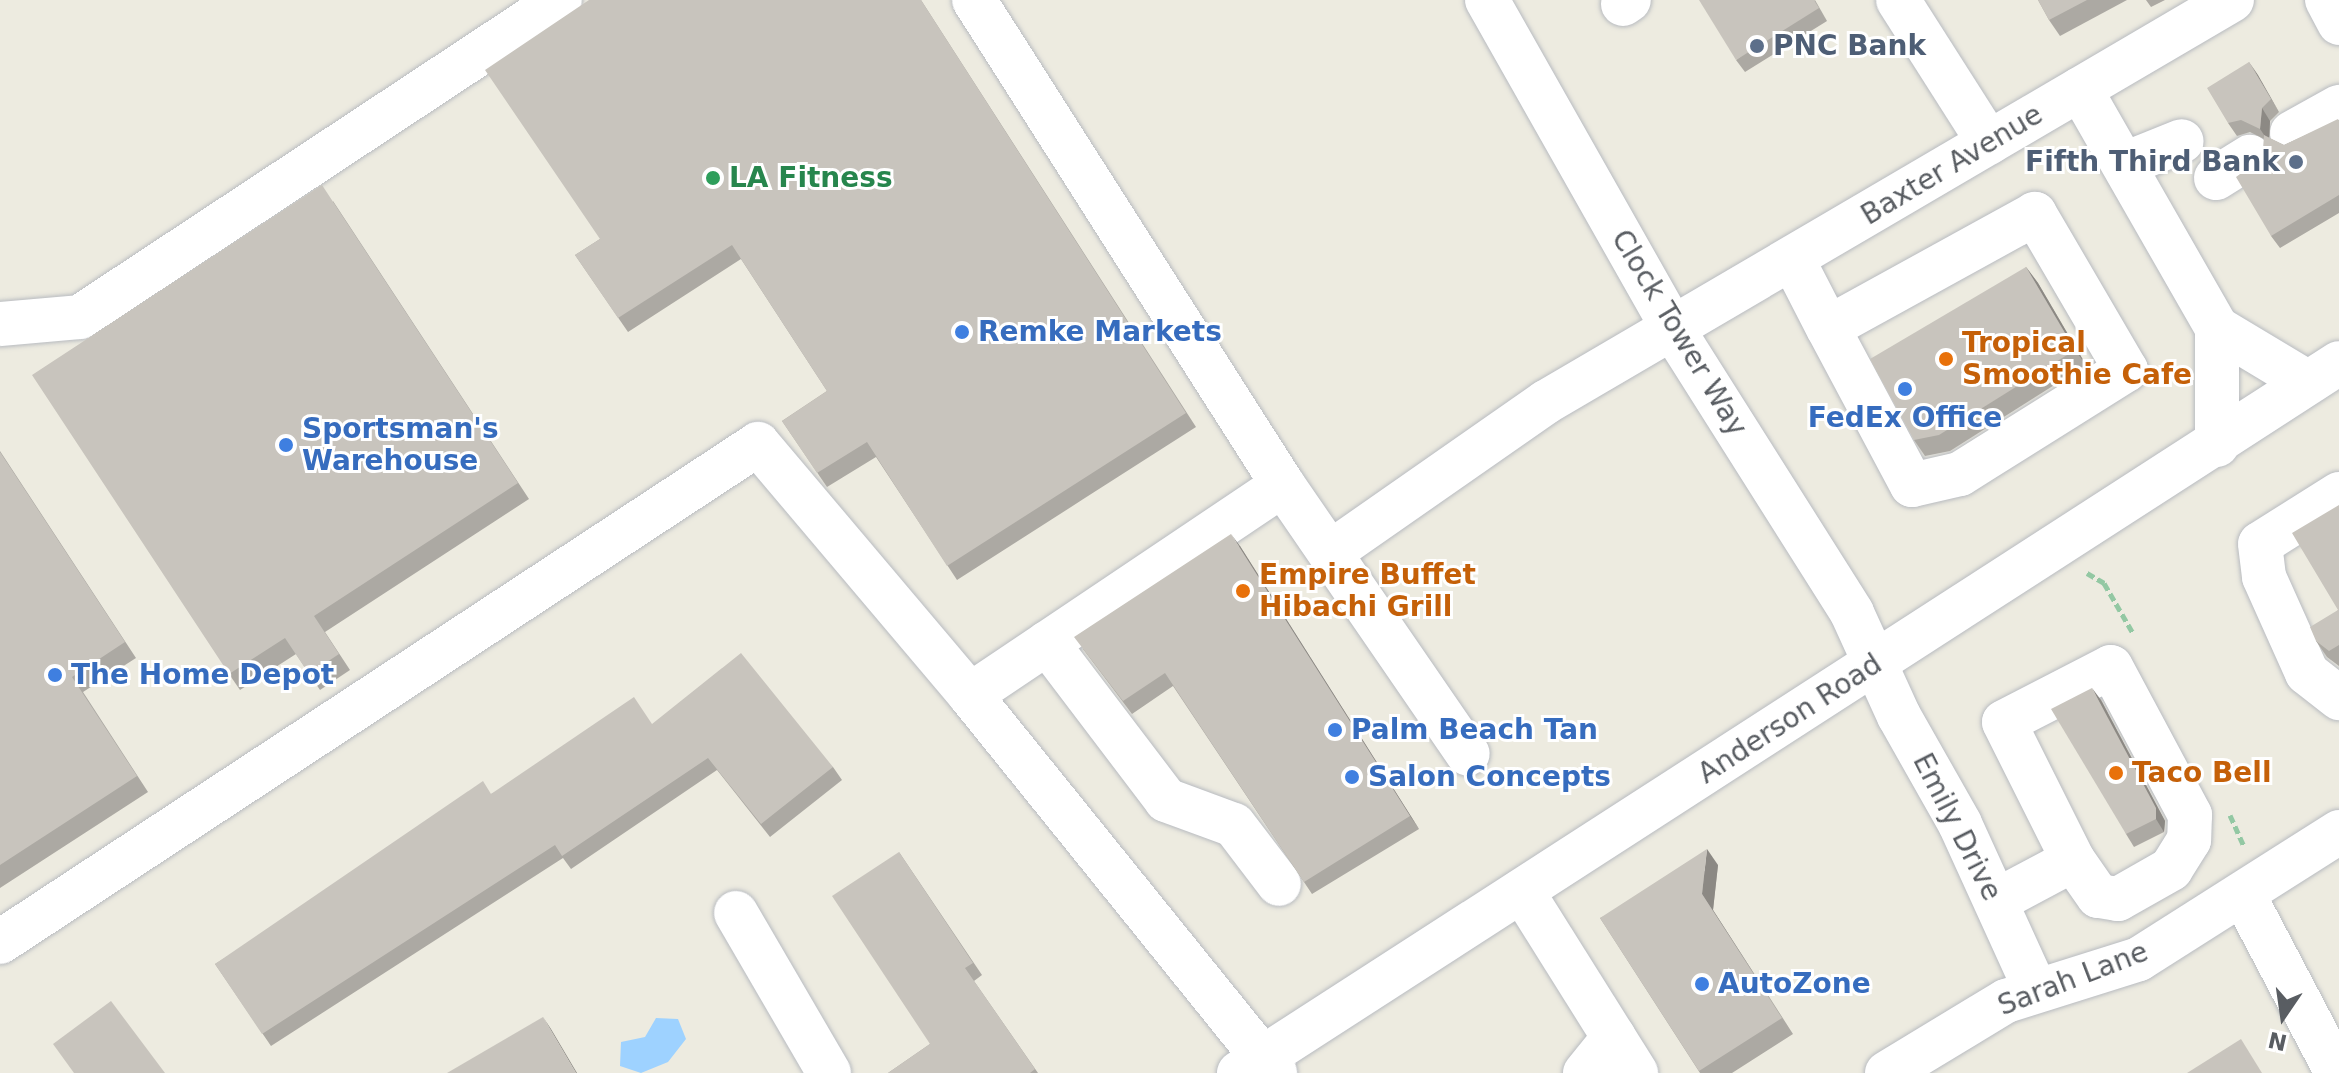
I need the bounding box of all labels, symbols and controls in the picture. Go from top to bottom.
place label: PNC Bank [1773,29,1926,63]
marker: PNC Bank [1748,37,1766,55]
street label: Baxter Avenue [1855,98,2049,232]
place label: Fifth Third Bank [2025,145,2280,179]
marker: Fifth Third Bank [2287,153,2305,171]
place label: LA Fitness [729,161,893,195]
marker: LA Fitness [704,169,722,187]
street label: Clock Tower Way [1604,224,1754,442]
place label: Remke Markets [978,315,1222,349]
marker: Remke Markets [953,323,971,341]
place label: Tropical Smoothie Cafe [1962,326,2192,392]
marker: Tropical Smoothie Cafe [1937,350,1955,368]
marker: FedEx Office [1896,380,1914,398]
place label: FedEx Office [1808,401,2002,435]
place label: Sportsman's Warehouse [302,412,499,478]
marker: Sportsman's Warehouse [277,436,295,454]
place label: Empire Buffet Hibachi Grill [1259,558,1476,624]
marker: Empire Buffet Hibachi Grill [1234,582,1252,600]
street label: Anderson Road [1692,647,1888,791]
place label: The Home Depot [71,658,334,692]
marker: The Home Depot [46,666,64,684]
place label: Palm Beach Tan [1351,713,1598,747]
marker: Palm Beach Tan [1326,721,1344,739]
street label: Emily Drive [1906,748,2008,906]
place label: Taco Bell [2132,756,2271,790]
place label: Salon Concepts [1368,760,1611,794]
marker: Taco Bell [2107,764,2125,782]
marker: Salon Concepts [1343,768,1361,786]
street label: Sarah Lane [1993,935,2153,1023]
place label: AutoZone [1718,967,1871,1001]
marker: AutoZone [1693,975,1711,993]
north arrow [2243,977,2323,1057]
text: N [2266,1027,2289,1055]

